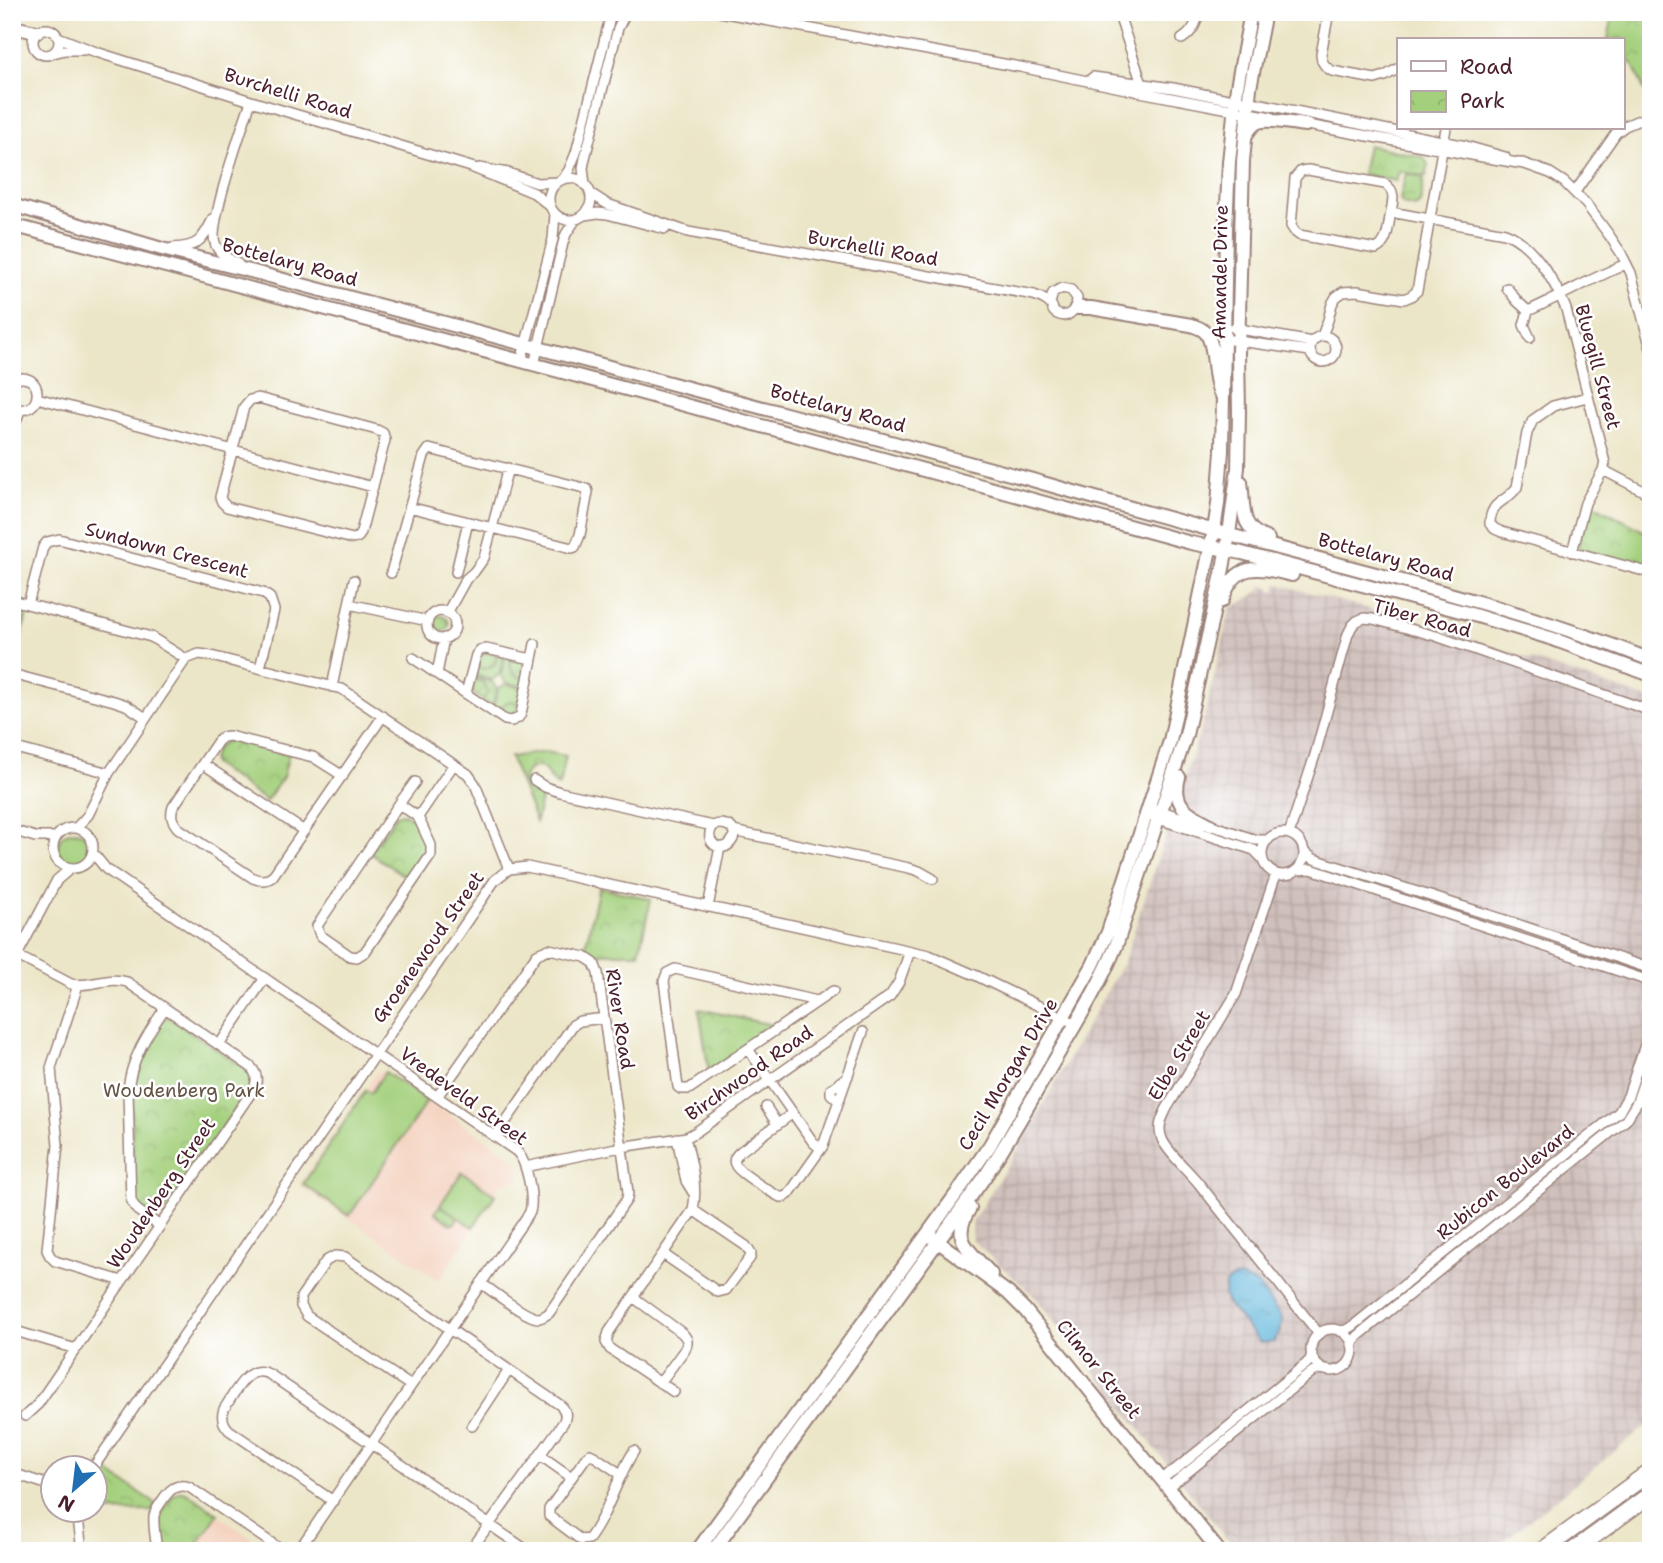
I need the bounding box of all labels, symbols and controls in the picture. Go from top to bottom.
legend [1397,38,1624,130]
text: Road [1460,53,1513,81]
street label: Burchelli Road [221,62,355,124]
text: Park [1460,87,1505,115]
street label: Amandel Drive [1206,204,1234,340]
street label: Burchelli Road [806,224,940,272]
street label: Bottelary Road [219,232,361,292]
street label: Bluegill Street [1569,302,1627,432]
street label: Bottelary Road [767,378,909,438]
street label: Sundown Crescent [82,516,252,584]
street label: Bottelary Road [1315,527,1457,587]
street label: Tiber Road [1370,593,1474,643]
street label: Groenewoud Street [366,866,490,1028]
street label: River Road [600,967,640,1071]
street label: Cecil Morgan Drive [952,993,1064,1155]
street label: Elbe Street [1142,1005,1216,1105]
street label: Birchwood Road [680,1020,818,1126]
street label: Vredeveld Street [395,1041,533,1151]
park label: Woudenberg Park [103,1078,265,1103]
street label: Woudenberg Street [101,1112,221,1274]
street label: Rubicon Boulevard [1431,1119,1579,1245]
street label: Cilmor Street [1051,1314,1147,1424]
north arrow [38,1454,108,1524]
text: N [54,1489,79,1518]

